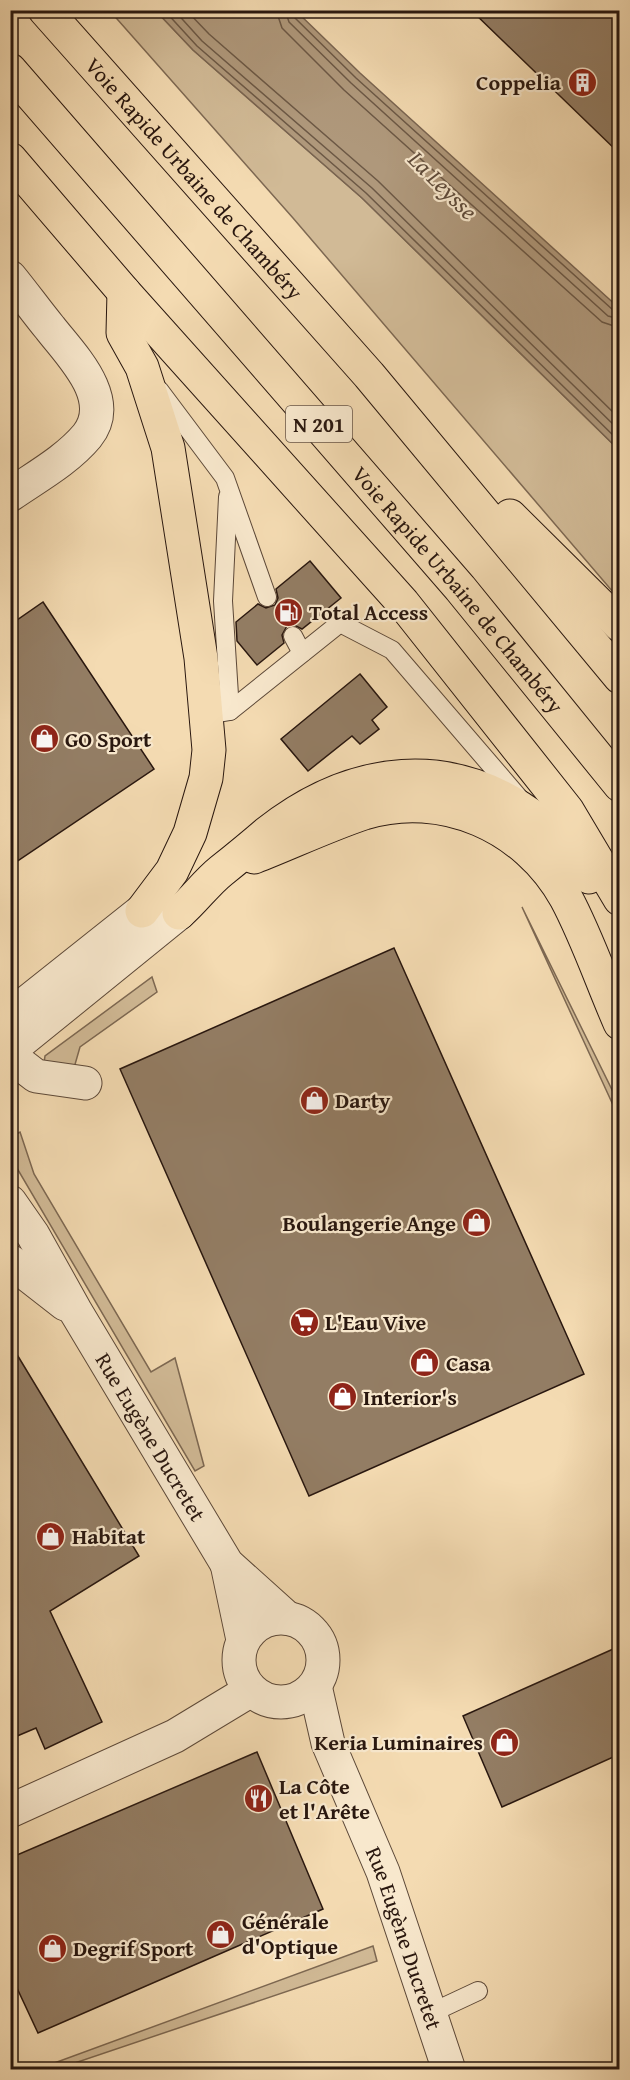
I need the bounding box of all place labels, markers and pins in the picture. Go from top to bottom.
place label: Coppelia [476,66,562,98]
building icon: Coppelia [566,66,598,98]
fuel station icon: Total Access [272,596,304,628]
place label: Total Access [309,596,428,628]
shop icon: GO Sport [28,723,60,755]
place label: GO Sport [65,723,152,755]
shop icon: Darty [298,1084,330,1116]
place label: Darty [335,1084,391,1116]
place label: Boulangerie Ange [283,1207,456,1239]
shop icon: Boulangerie Ange [461,1207,493,1239]
supermarket icon: L'Eau Vive [288,1306,320,1338]
place label: L'Eau Vive [325,1306,426,1338]
shop icon: Casa [409,1347,441,1379]
place label: Casa [446,1347,491,1379]
shop icon: Interior's [326,1381,358,1413]
place label: Interior's [363,1381,457,1413]
shop icon: Habitat [35,1520,67,1552]
place label: Habitat [72,1520,146,1552]
place label: Keria Luminaires [314,1726,483,1758]
shop icon: Keria Luminaires [488,1726,520,1758]
place label: La Côte et l'Arête [279,1770,370,1827]
restaurant icon: La Côte et l'Arête [242,1783,274,1815]
place label: Générale d'Optique [242,1905,338,1962]
shop icon: Générale d'Optique [205,1918,237,1950]
shop icon: Degrif Sport [36,1932,68,1964]
place label: Degrif Sport [73,1932,194,1964]

